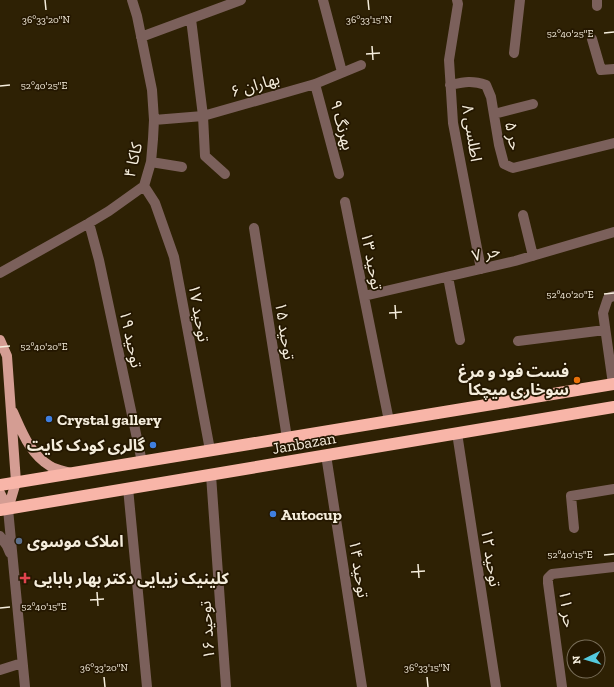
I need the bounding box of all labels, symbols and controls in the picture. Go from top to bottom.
text: 36°33'20"N [22,14,71,26]
text: 36°33'15"N [346,14,393,26]
text: 52°40'25"E [547,28,593,40]
street label: بهاران ۶ [228,69,282,101]
text: 52°40'25"E [21,80,67,92]
street label: بهرنگ ۹ [326,98,358,152]
street label: اطلسی ۸ [458,103,486,163]
street label: حر ۵ [501,120,525,152]
street label: کاکا ۴ [120,140,146,179]
street label: توحید ۱۳ [357,231,387,292]
street label: حر ۷ [470,241,502,265]
street label: توحید ۱۷ [185,283,213,344]
text: 52°40'20"E [546,289,594,301]
street label: توحید ۱۵ [271,301,299,362]
street label: توحید ۱۹ [116,309,146,370]
text: 52°40'20"E [20,341,68,353]
place label: فست فود و مرغ سوخاری میچکا [458,362,569,399]
marker: فست فود و مرغ سوخاری میچکا [572,375,582,385]
place label: Crystal gallery [57,410,162,429]
marker: Crystal gallery [44,414,54,424]
street label: Janbazan [271,428,338,458]
place label: گالری کودک کایت [27,436,146,455]
marker: گالری کودک کایت [148,440,158,450]
place label: Autocup [281,505,342,524]
marker: Autocup [268,509,278,519]
street label: توحید ۱۲ [477,528,505,589]
place label: املاک موسوی [27,532,124,551]
marker: املاک موسوی [14,536,24,546]
street label: توحید ۱۴ [345,539,373,600]
text: 52°40'15"E [547,549,593,561]
place label: کلینیک زیبایی دکتر بهار بابایی [34,569,230,588]
marker: کلینیک زیبایی دکتر بهار بابایی [19,572,31,584]
street label: حر ۱۱ [555,589,579,629]
street label: توحید ۱۶ [195,600,219,660]
text: 52°40'15"E [21,601,67,613]
north arrow [566,639,606,679]
text: N [570,654,583,665]
text: 36°33'20"N [80,662,129,674]
text: 36°33'15"N [404,662,451,674]

